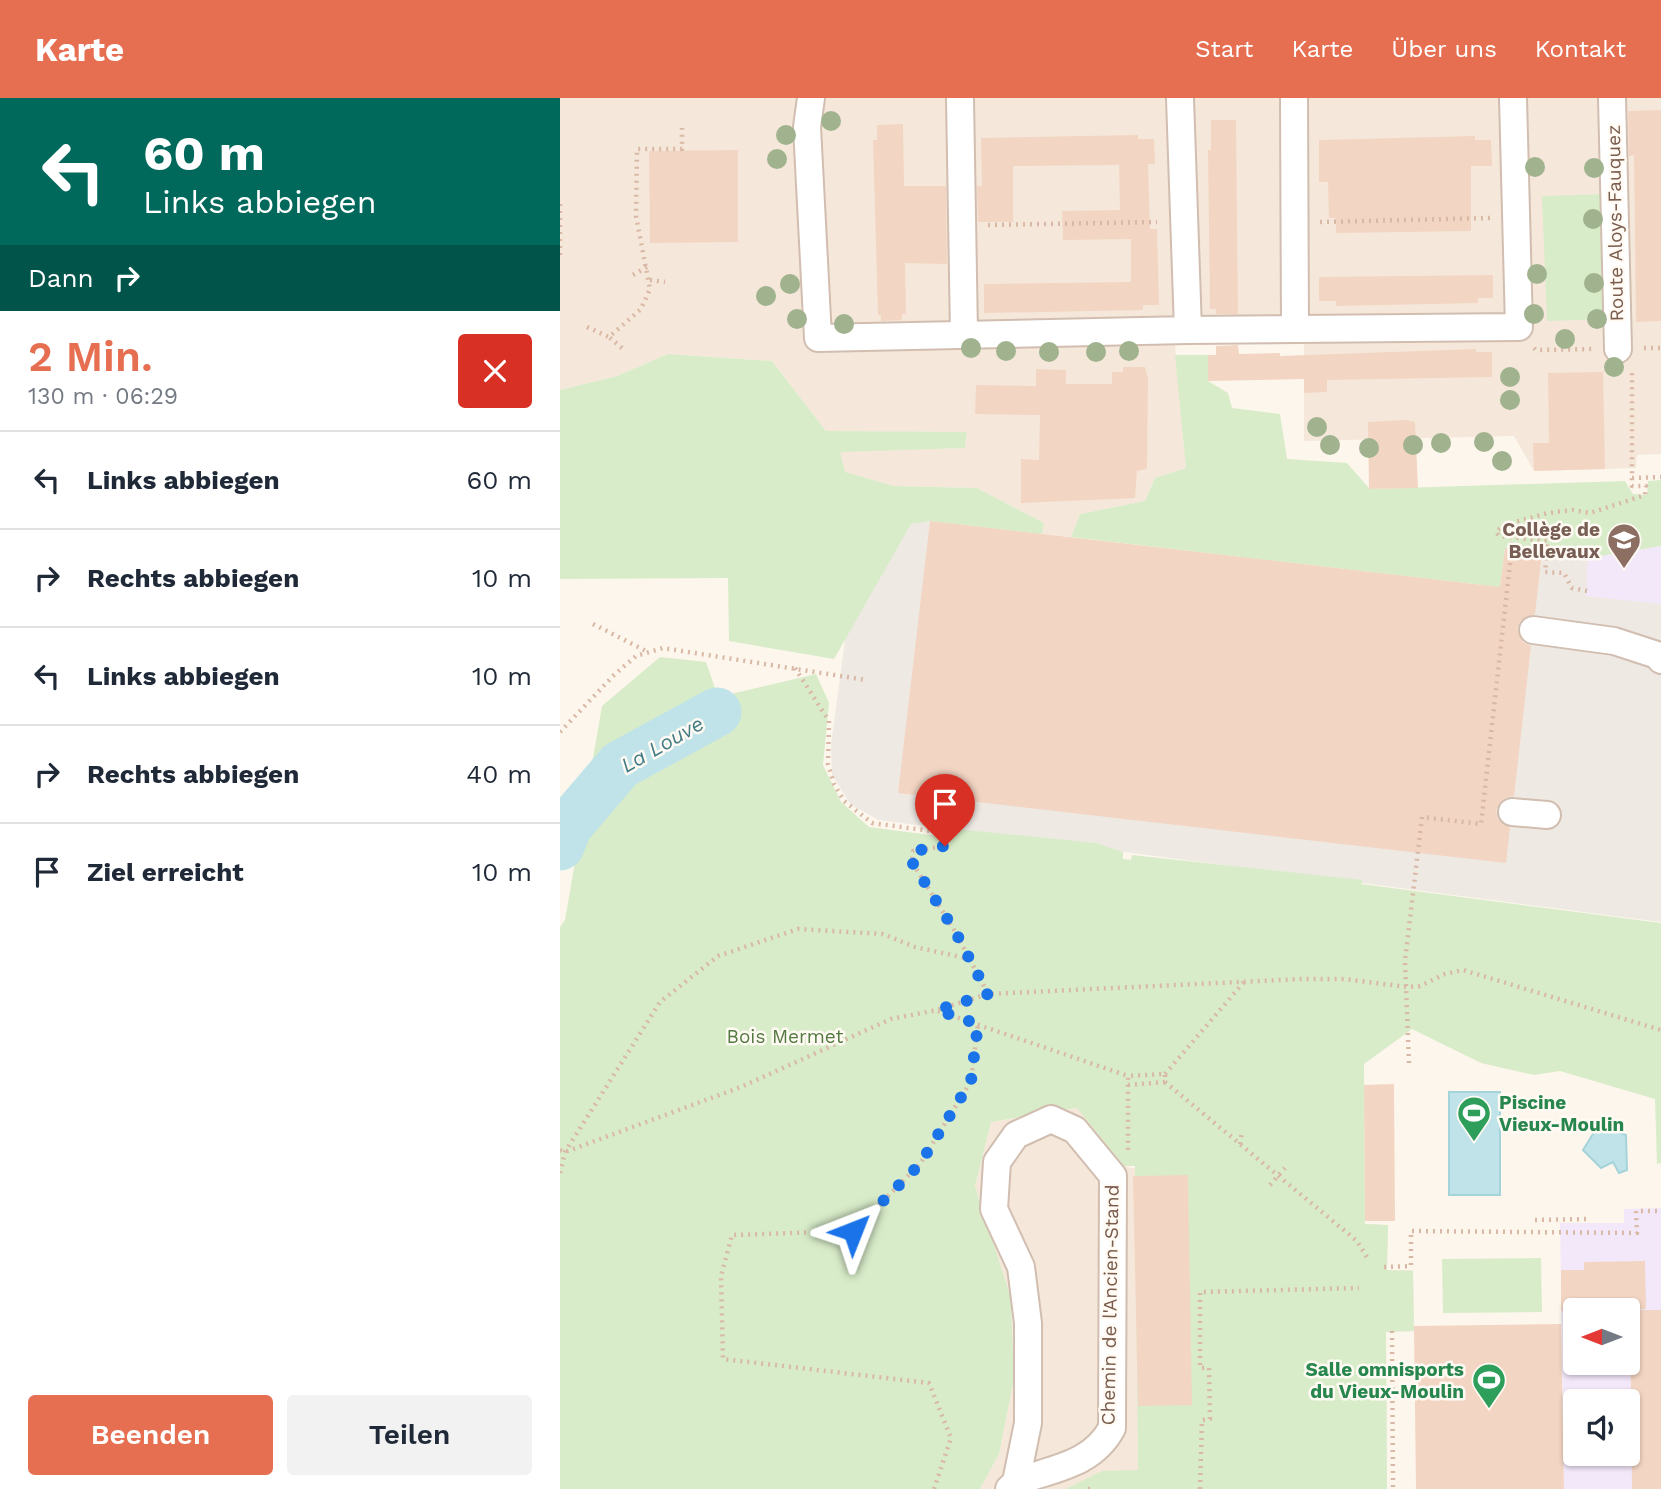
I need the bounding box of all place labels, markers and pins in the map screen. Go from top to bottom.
place label: Collège de Bellevaux [1502,518,1601,563]
school or university icon: Collège de Bellevaux [1605,521,1643,570]
pin [915,774,975,846]
place label: Piscine Vieux-Moulin [1499,1091,1624,1136]
sports icon: Piscine Vieux-Moulin [1455,1094,1493,1143]
place label: Salle omnisports du Vieux-Moulin [1306,1358,1464,1403]
sports icon: Salle omnisports du Vieux-Moulin [1470,1361,1508,1410]

